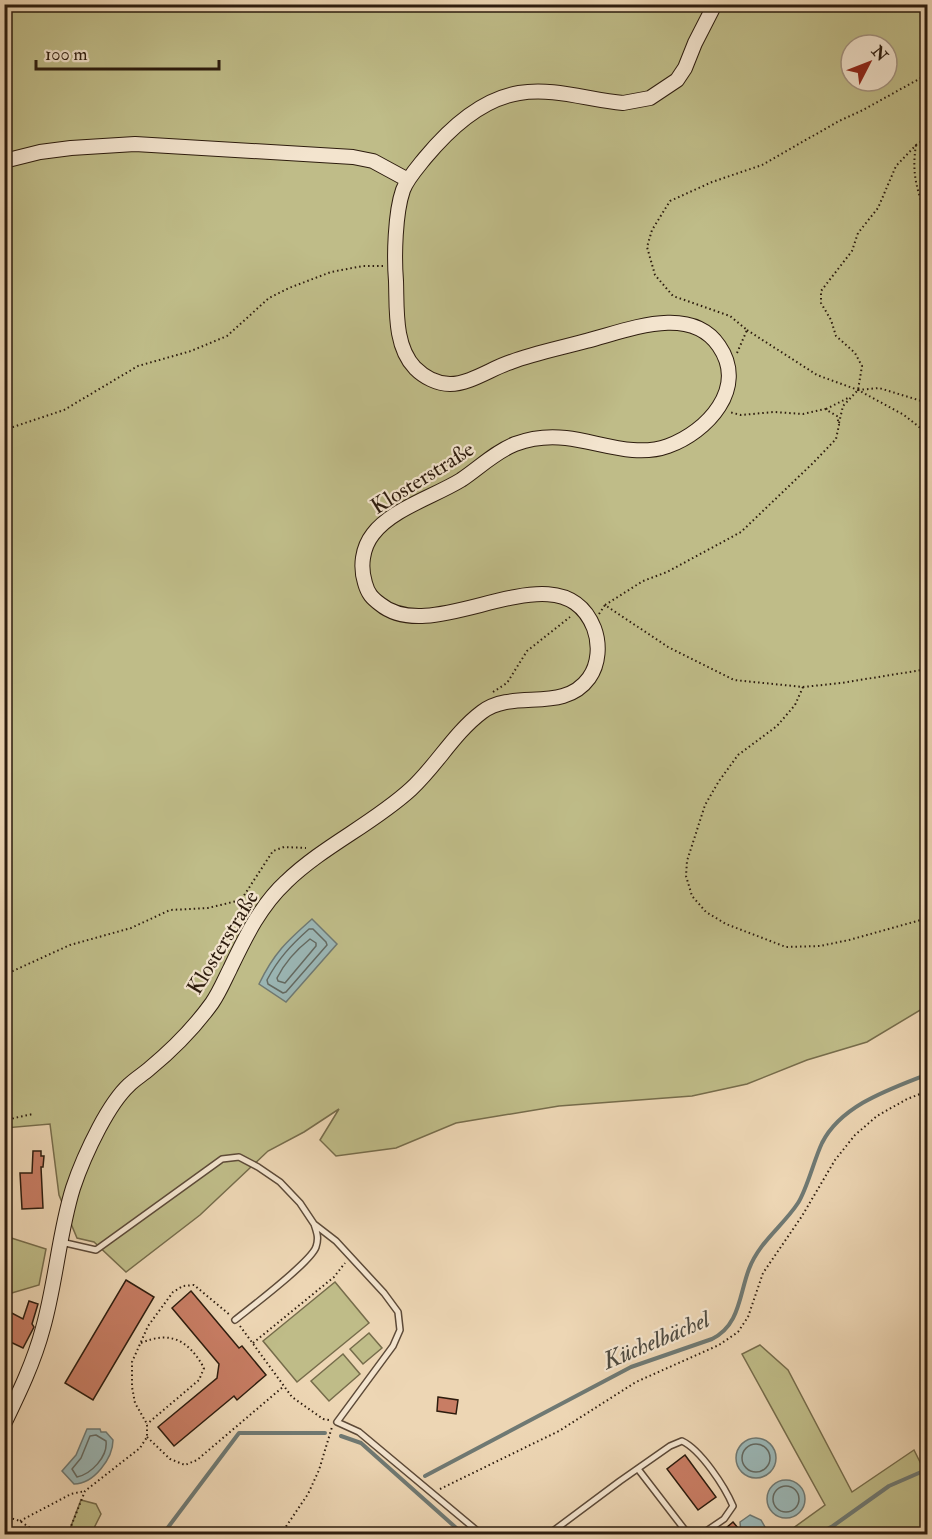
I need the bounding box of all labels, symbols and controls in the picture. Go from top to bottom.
scale bar [36,33,219,71]
north arrow [839,33,899,93]
text: N [867,41,892,66]
text: 100 m [45,43,88,66]
street label: Klosterstraße [366,435,479,521]
street label: Klosterstraße [181,885,265,1000]
water label: Küchelbächel [597,1303,717,1377]

